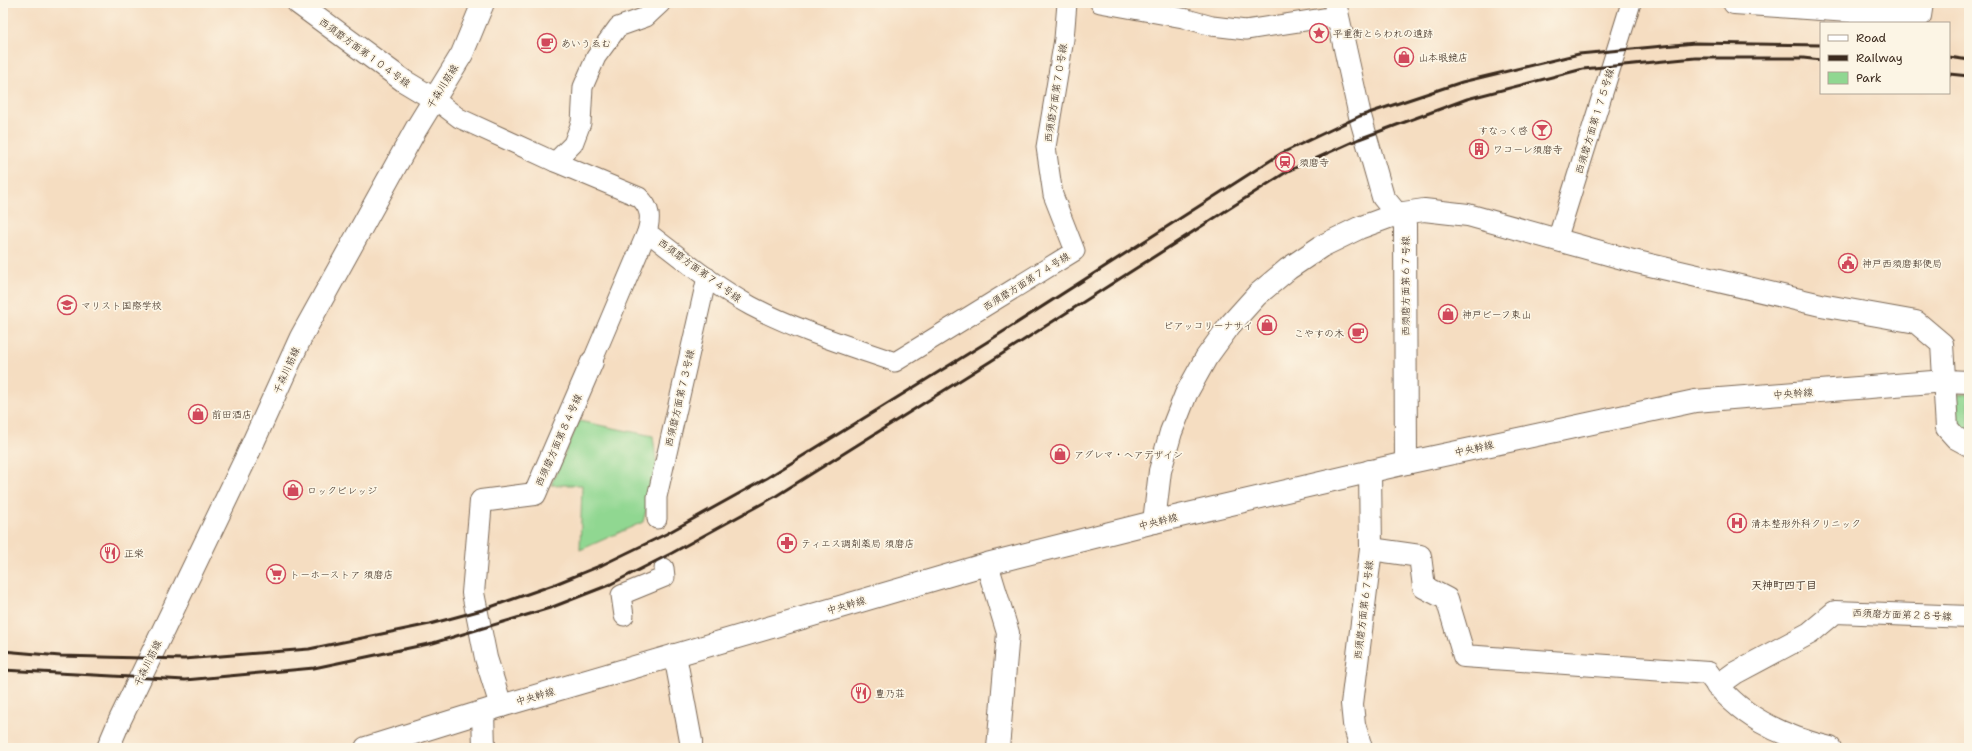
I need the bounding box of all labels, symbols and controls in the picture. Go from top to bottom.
street label: 西須磨方面第１０４号線 [316,15,413,90]
place icon: 平重衡とらわれの遺跡 [1308,22,1330,44]
legend [1820,22,1950,94]
place label: 平重衡とらわれの遺跡 [1333,27,1433,40]
text: Road [1856,30,1887,46]
cafe icon: あいうゑむ [536,32,558,54]
place label: あいうゑむ [561,37,611,50]
street label: 西須磨方面第７０号線 [1041,43,1070,143]
shop icon: 山本眼鏡店 [1393,46,1415,68]
text: Railway [1856,50,1903,66]
place label: 山本眼鏡店 [1418,51,1468,64]
street label: 千森川筋線 [424,62,461,111]
street label: 西須磨方面第１７５号線 [1572,67,1617,176]
text: Park [1856,70,1882,86]
bar icon: すなっく啓 [1531,119,1553,141]
place label: すなっく啓 [1478,124,1528,137]
building icon: ワコーレ須磨寺 [1468,138,1490,160]
place label: ワコーレ須磨寺 [1493,143,1563,156]
station icon: 須磨寺 [1274,151,1296,173]
place label: 須磨寺 [1299,156,1329,169]
street label: 西須磨方面第７４号線 [655,236,744,305]
street label: 西須磨方面第６７号線 [1399,236,1412,336]
street label: 西須磨方面第７４号線 [980,249,1072,313]
public building icon: 神戸西須磨郵便局 [1837,252,1859,274]
place label: 神戸西須磨郵便局 [1862,257,1942,270]
school or university icon: マリスト国際学校 [56,294,78,316]
place label: マリスト国際学校 [81,299,162,312]
shop icon: 神戸ビーフ東山 [1437,303,1459,325]
place label: 神戸ビーフ東山 [1462,308,1531,321]
shop icon: ピアッコリーナサイ [1256,314,1278,336]
place label: ピアッコリーナサイ [1164,319,1253,332]
cafe icon: こやすの木 [1347,322,1369,344]
place label: こやすの木 [1294,327,1344,340]
street label: 千森川筋線 [270,345,303,396]
street label: 西須磨方面第７３号線 [662,348,697,448]
street label: 中央幹線 [1773,386,1813,401]
street label: 西須磨方面第８４号線 [532,392,585,489]
shop icon: 前田酒店 [187,403,209,425]
place label: 前田酒店 [212,408,252,421]
street label: 中央幹線 [1453,438,1495,459]
shop icon: アグレマ・ヘアデザイン [1049,443,1071,465]
place label: アグレマ・ヘアデザイン [1074,448,1183,461]
shop icon: ロックビレッジ [282,479,304,501]
place label: ロックビレッジ [307,484,377,497]
street label: 中央幹線 [1137,510,1179,533]
hospital icon: 清本整形外科クリニック [1726,512,1748,534]
place label: 清本整形外科クリニック [1751,517,1861,530]
pharmacy icon: ティエス調剤薬局 須磨店 [776,532,798,554]
place label: ティエス調剤薬局 須磨店 [801,537,914,550]
restaurant icon: 正栄 [99,542,121,564]
place label: 正栄 [124,547,144,560]
street label: 西須磨方面第６７号線 [1351,560,1376,660]
supermarket icon: トーホーストア 須磨店 [265,563,287,585]
place label: トーホーストア 須磨店 [290,568,394,581]
district label: 天神町四丁目 [1751,578,1817,593]
street label: 中央幹線 [825,594,867,617]
street label: 西須磨方面第２８号線 [1852,606,1952,623]
street label: 千森川筋線 [131,638,164,689]
restaurant icon: 豊乃荘 [850,682,872,704]
street label: 中央幹線 [514,685,556,708]
place label: 豊乃荘 [875,687,905,700]

